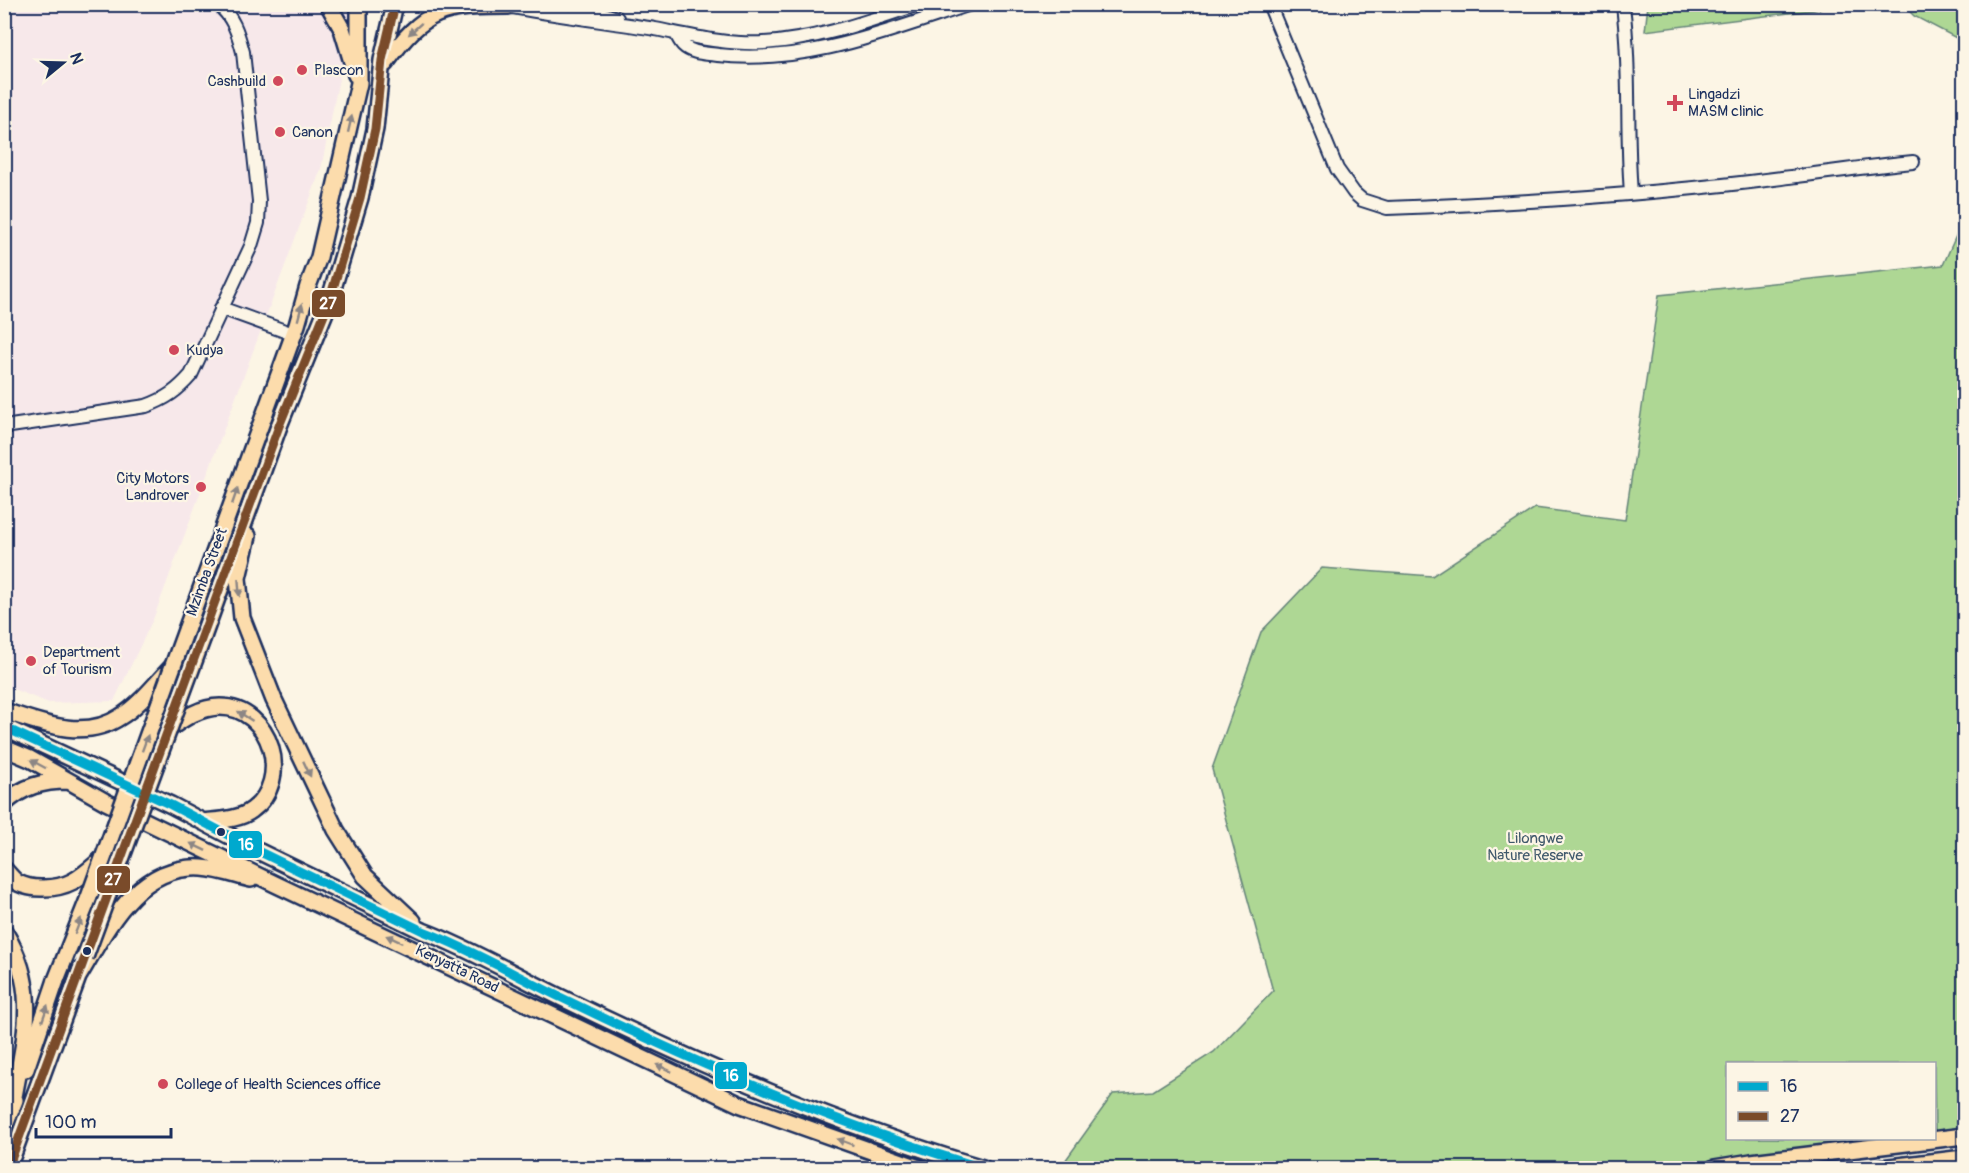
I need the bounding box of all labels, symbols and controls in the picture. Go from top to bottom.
one-way arrow [407,22,422,36]
north arrow [33,33,93,93]
text: N [65,50,88,67]
place label: Plascon [314,61,364,80]
marker: Plascon [295,63,309,77]
place label: Cashbuild [208,72,266,91]
marker: Cashbuild [271,74,285,88]
place label: Lingadzi MASM clinic [1688,85,1764,121]
marker: Lingadzi MASM clinic [1666,94,1684,112]
one-way arrow [345,115,355,133]
place label: Canon [292,123,333,142]
marker: Canon [273,125,287,139]
line badge: 27 [311,289,346,318]
text: 27 [319,294,337,314]
one-way arrow [296,303,306,321]
place label: Kudya [186,341,223,360]
marker: Kudya [167,343,181,357]
place label: City Motors Landrover [116,469,190,505]
marker: City Motors Landrover [194,480,208,494]
one-way arrow [230,487,240,505]
street label: Mzimba Street [182,524,232,619]
one-way arrow [235,578,244,597]
place label: Department of Tourism [43,643,121,679]
marker: Department of Tourism [24,654,38,668]
one-way arrow [237,710,253,721]
one-way arrow [141,734,151,752]
one-way arrow [29,759,47,769]
one-way arrow [302,761,311,778]
unlabelled marker [215,826,227,838]
park label: Lilongwe Nature Reserve [1487,829,1583,865]
line badge: 16 [228,830,263,859]
text: 16 [238,835,254,855]
one-way arrow [190,842,207,851]
line badge: 27 [96,865,131,894]
text: 27 [104,870,122,890]
one-way arrow [74,917,83,935]
one-way arrow [385,934,402,943]
street label: Kenyatta Road [412,941,502,997]
unlabelled marker [81,945,93,957]
one-way arrow [40,1004,50,1022]
line badge: 16 [714,1061,748,1090]
legend [1726,1062,1936,1140]
one-way arrow [656,1064,673,1073]
text: 16 [723,1066,739,1086]
place label: College of Health Sciences office [175,1075,381,1094]
text: 16 [1780,1075,1798,1098]
marker: College of Health Sciences office [156,1077,170,1091]
scale bar [36,1101,171,1139]
text: 27 [1780,1105,1800,1128]
text: 100 m [45,1111,97,1134]
one-way arrow [835,1137,853,1147]

